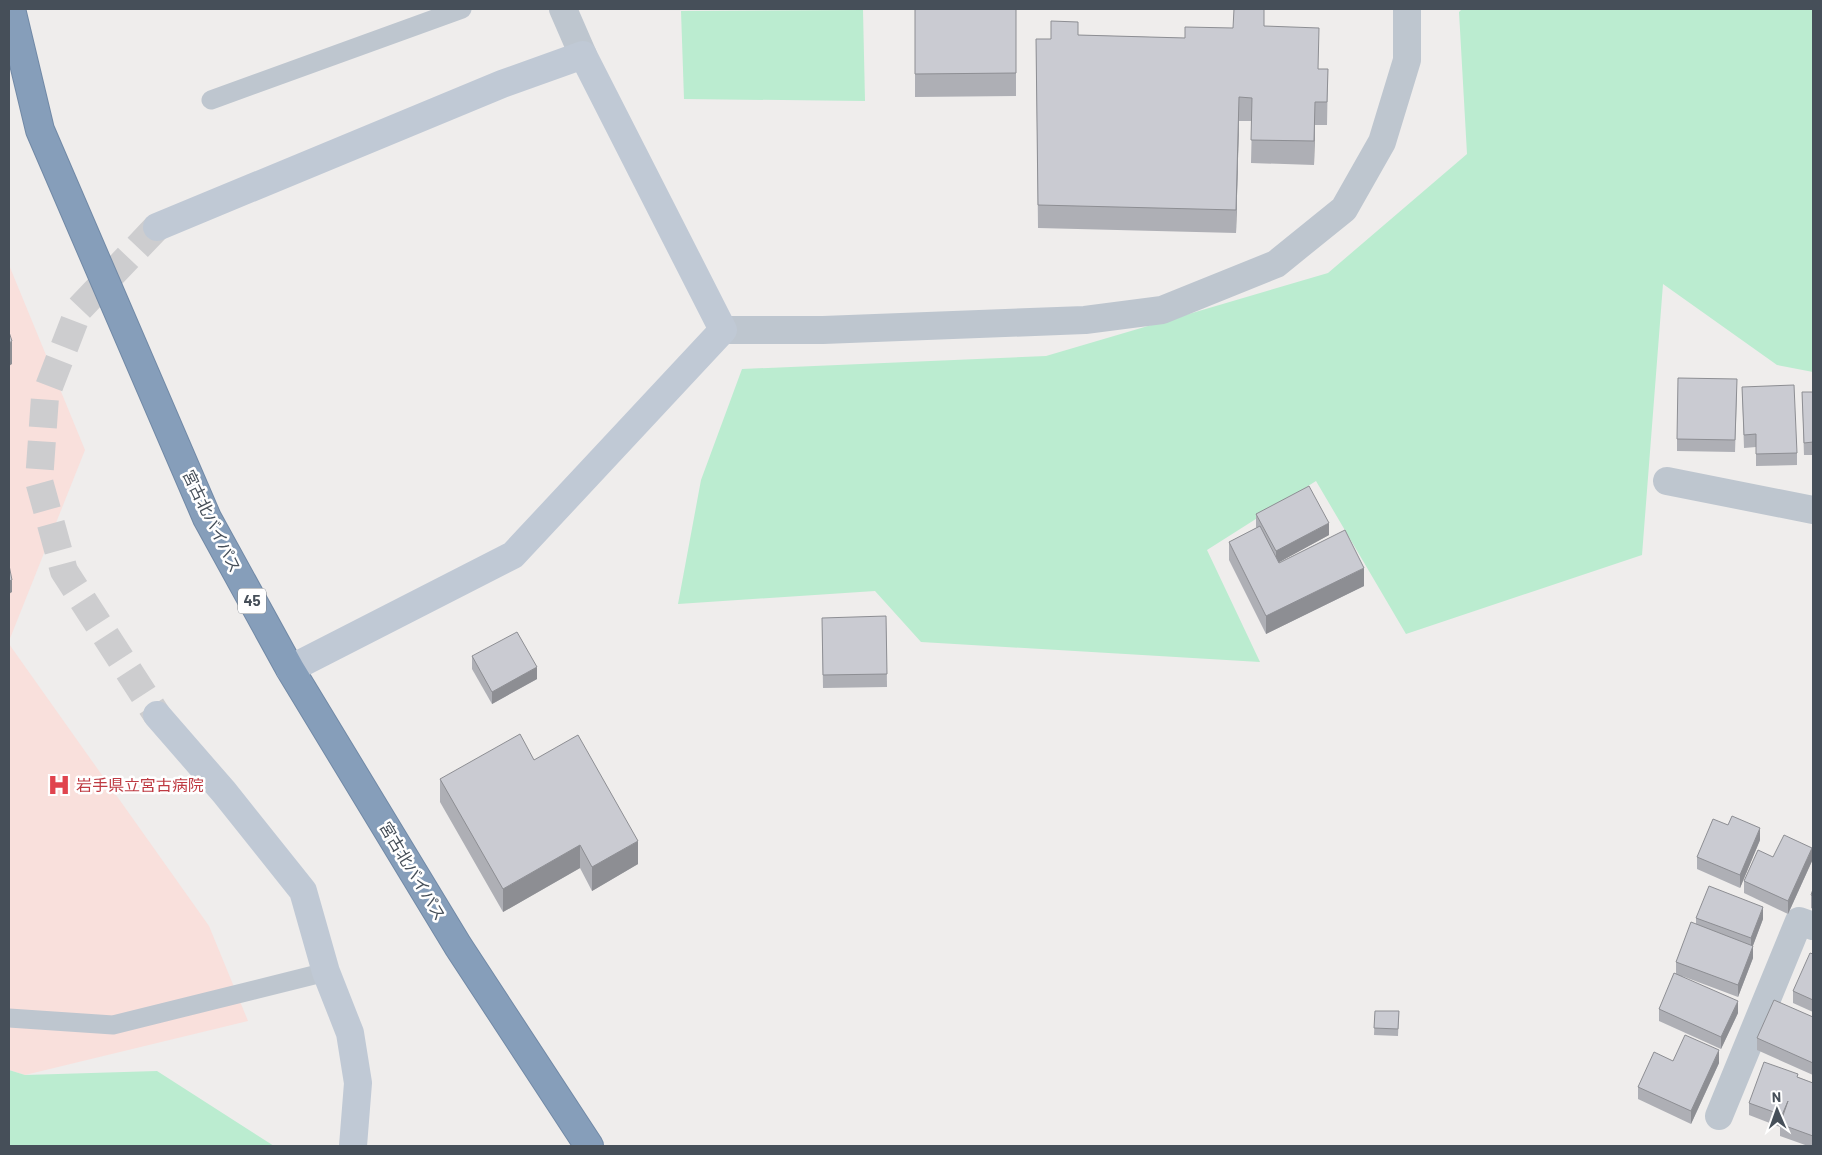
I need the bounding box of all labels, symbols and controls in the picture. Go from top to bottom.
street label: 宮古北バイパス [179,466,245,575]
road number: 45 [238,588,266,614]
hospital icon: 岩手県立宮古病院 [46,772,72,798]
place label: 岩手県立宮古病院 [76,775,204,794]
street label: 宮古北バイパス [377,818,450,924]
north arrow [1752,1085,1802,1135]
text: N [1772,1088,1781,1105]

